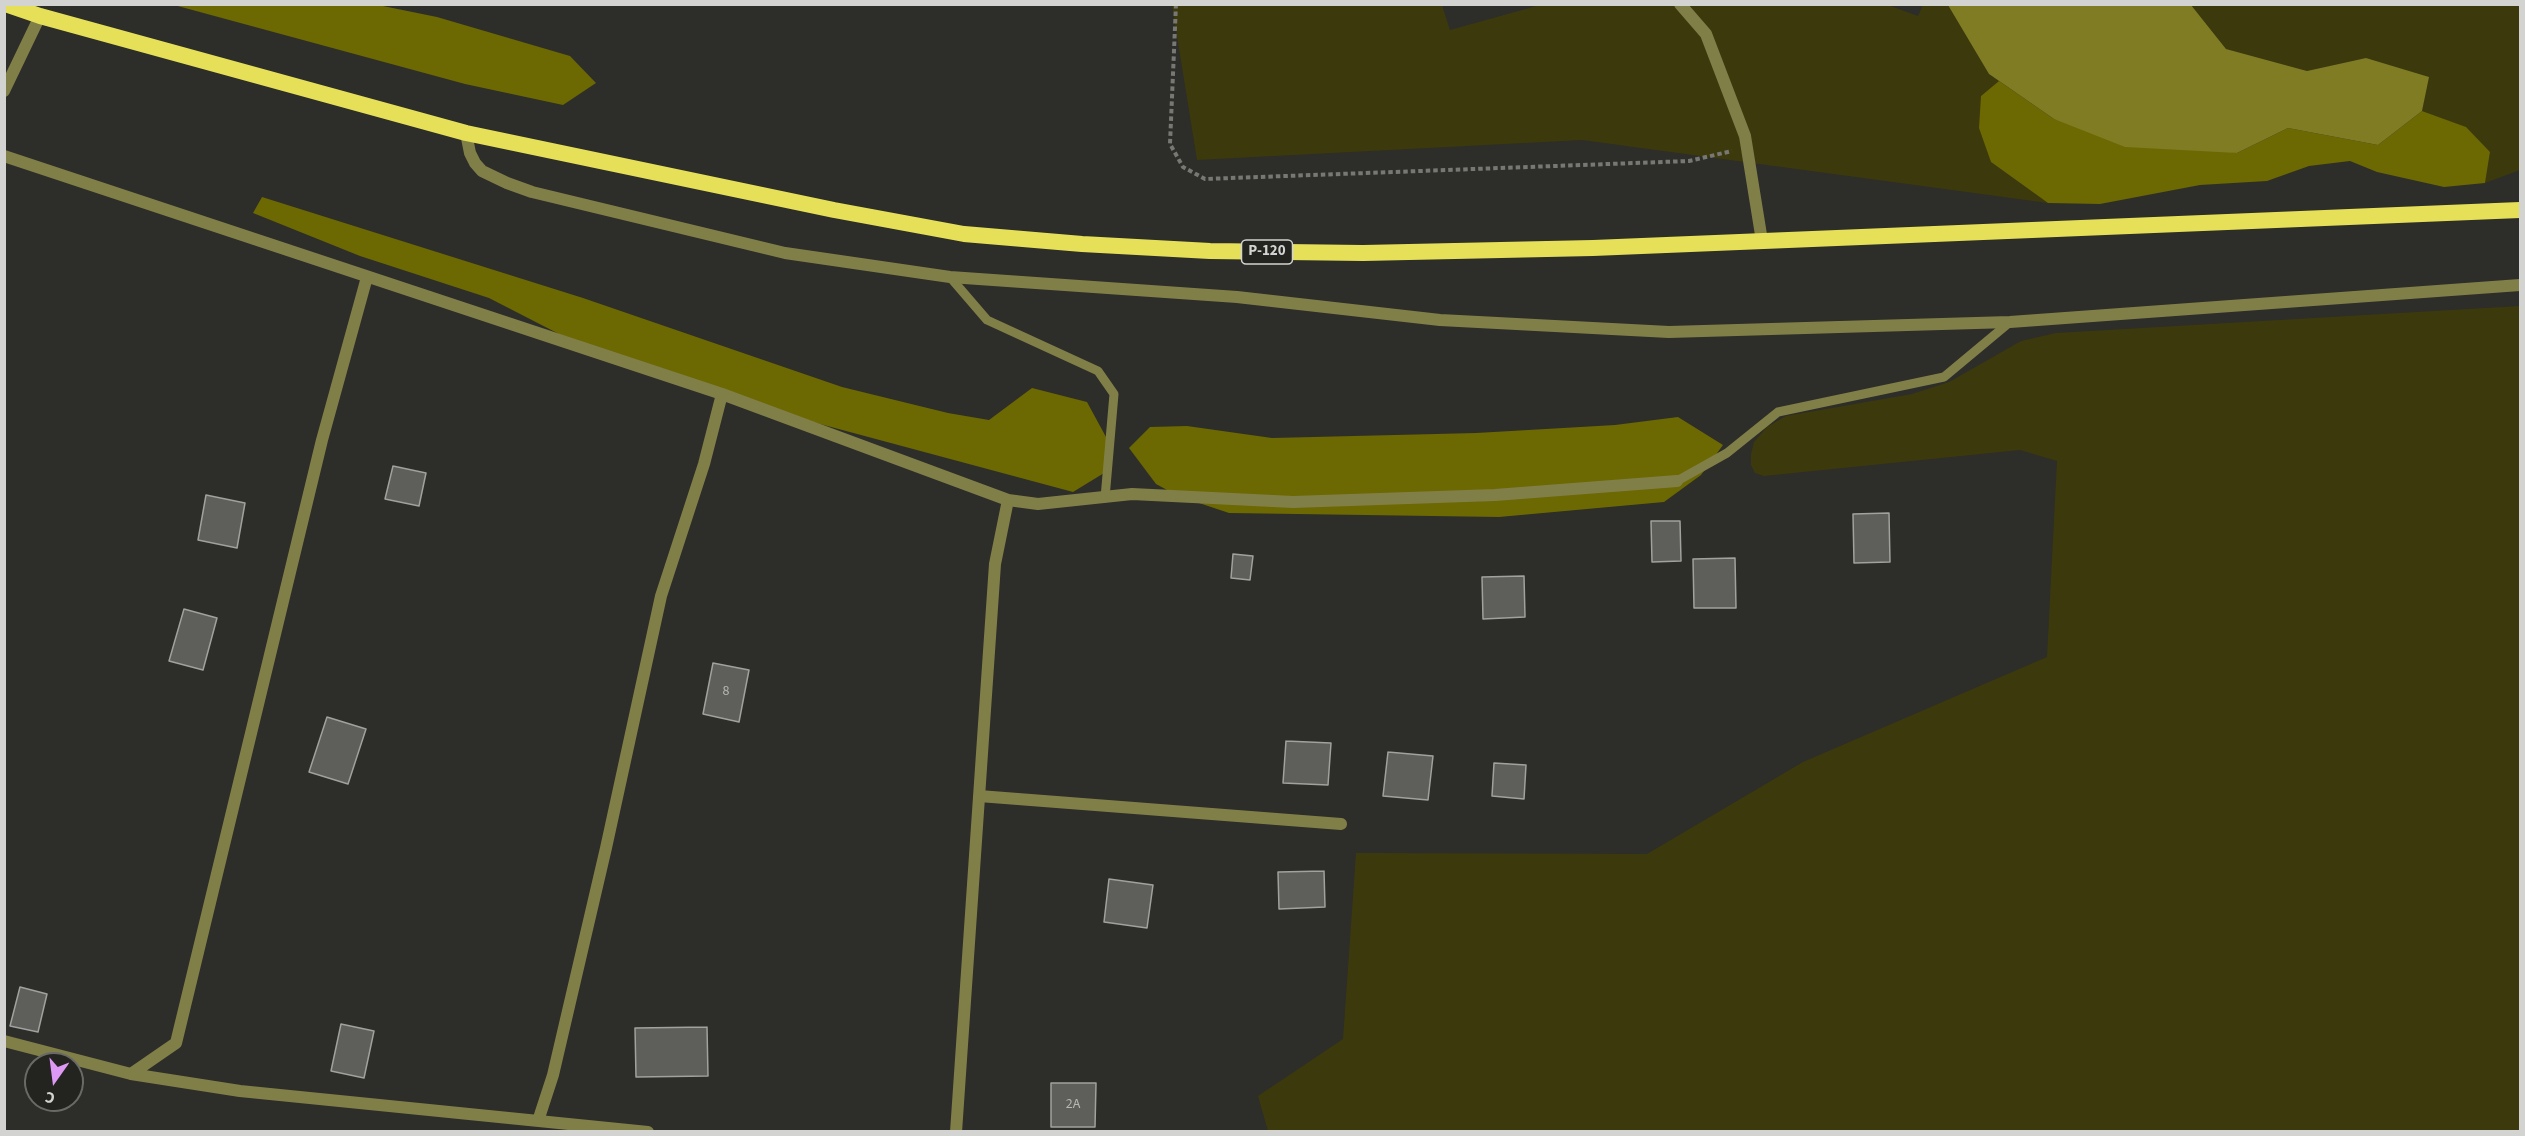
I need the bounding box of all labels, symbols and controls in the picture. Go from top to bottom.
road number: Р-120 [1242,240,1292,264]
house number: 8 [723,684,729,700]
north arrow [24,1052,84,1112]
text: С [43,1086,57,1109]
house number: 2А [1066,1097,1080,1113]

